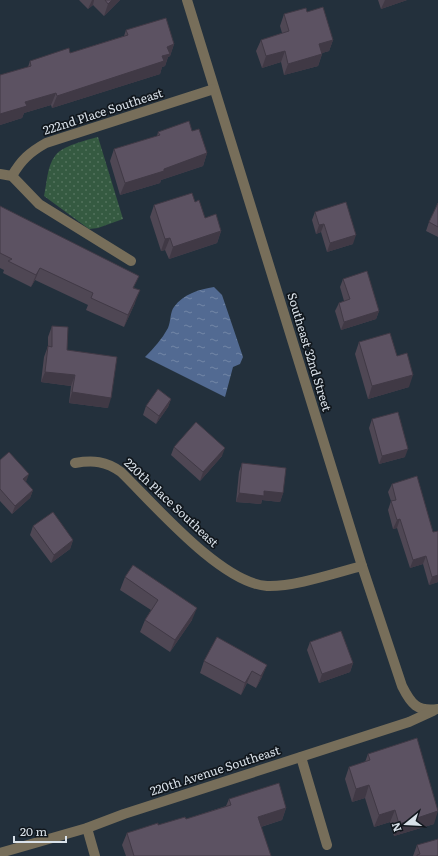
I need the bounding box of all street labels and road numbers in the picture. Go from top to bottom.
street label: 222nd Place Southeast [41,83,165,139]
street label: Southeast 32nd Street [283,290,337,414]
street label: 220th Place Southeast [120,454,223,551]
street label: 220th Avenue Southeast [147,740,282,800]

